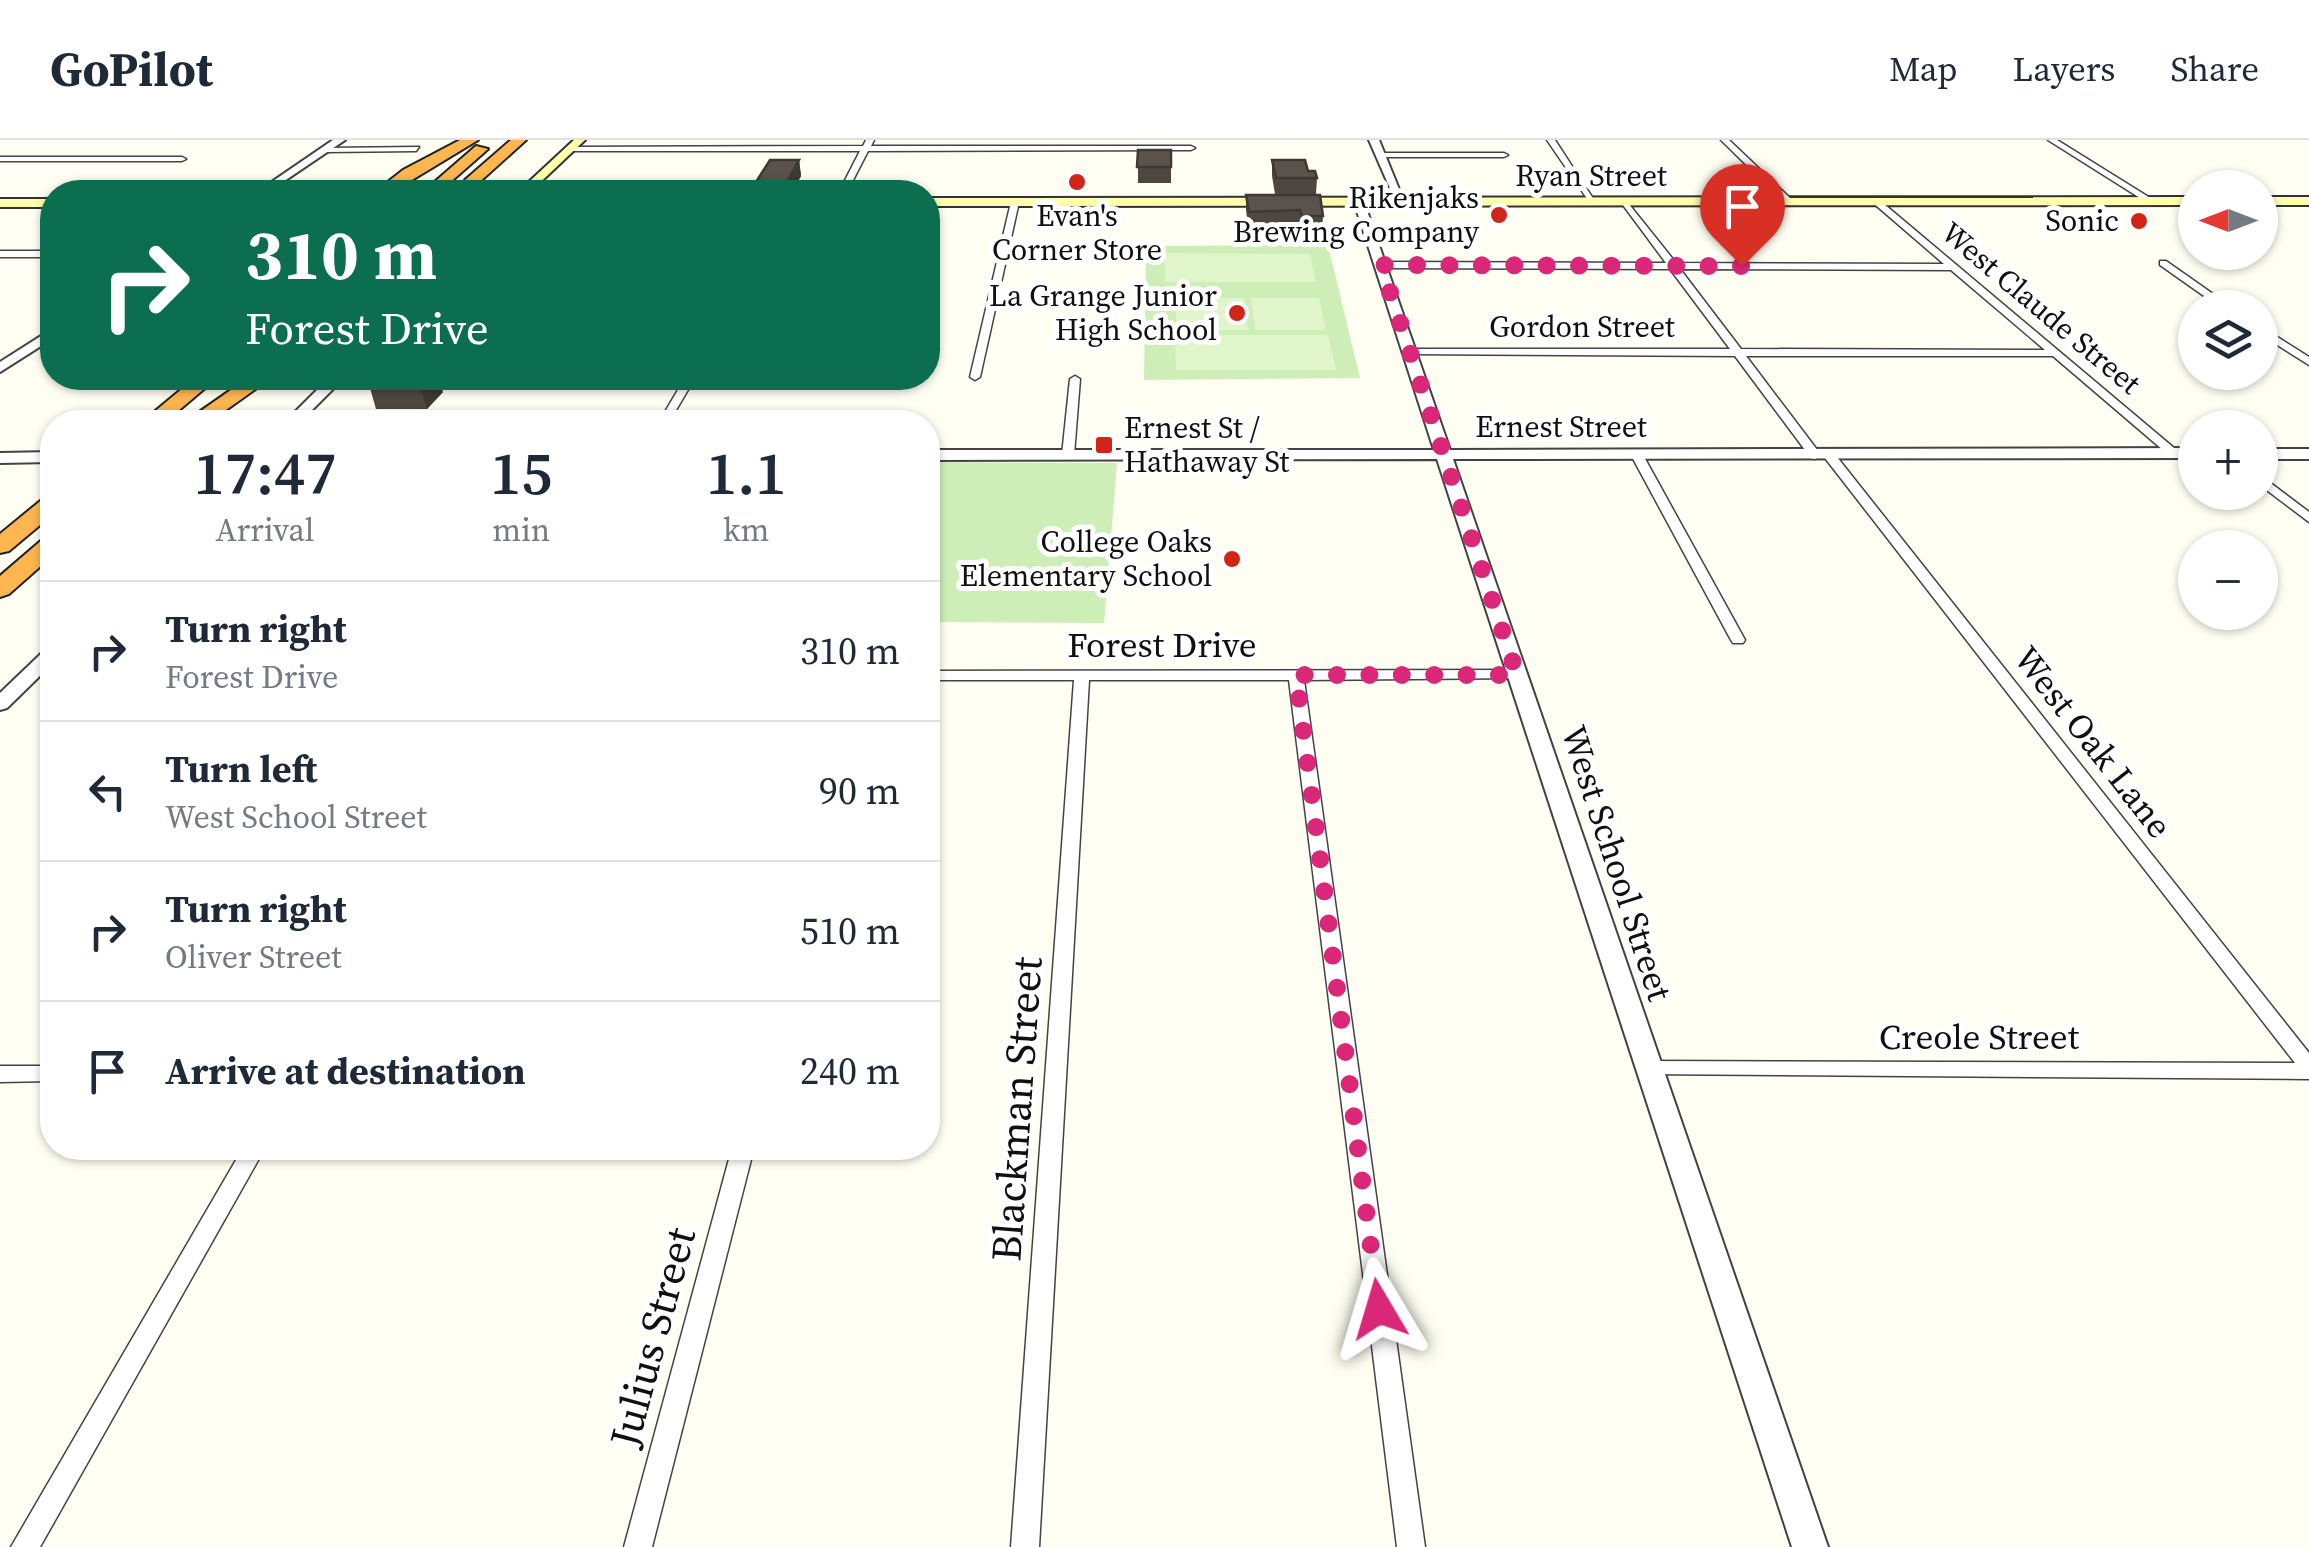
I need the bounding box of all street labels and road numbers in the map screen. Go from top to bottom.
street label: Ryan Street [1515,155,1667,196]
street label: West Claude Street [1933,212,2150,403]
street label: Gordon Street [1489,306,1675,347]
street label: Ernest Street [1475,406,1647,447]
street label: Forest Drive [1067,621,1257,669]
street label: West Oak Lane [2003,636,2183,848]
street label: West School Street [1550,719,1684,1007]
street label: Blackman Street [976,954,1056,1263]
street label: Creole Street [1879,1013,2080,1061]
street label: Julius Street [595,1220,709,1454]

